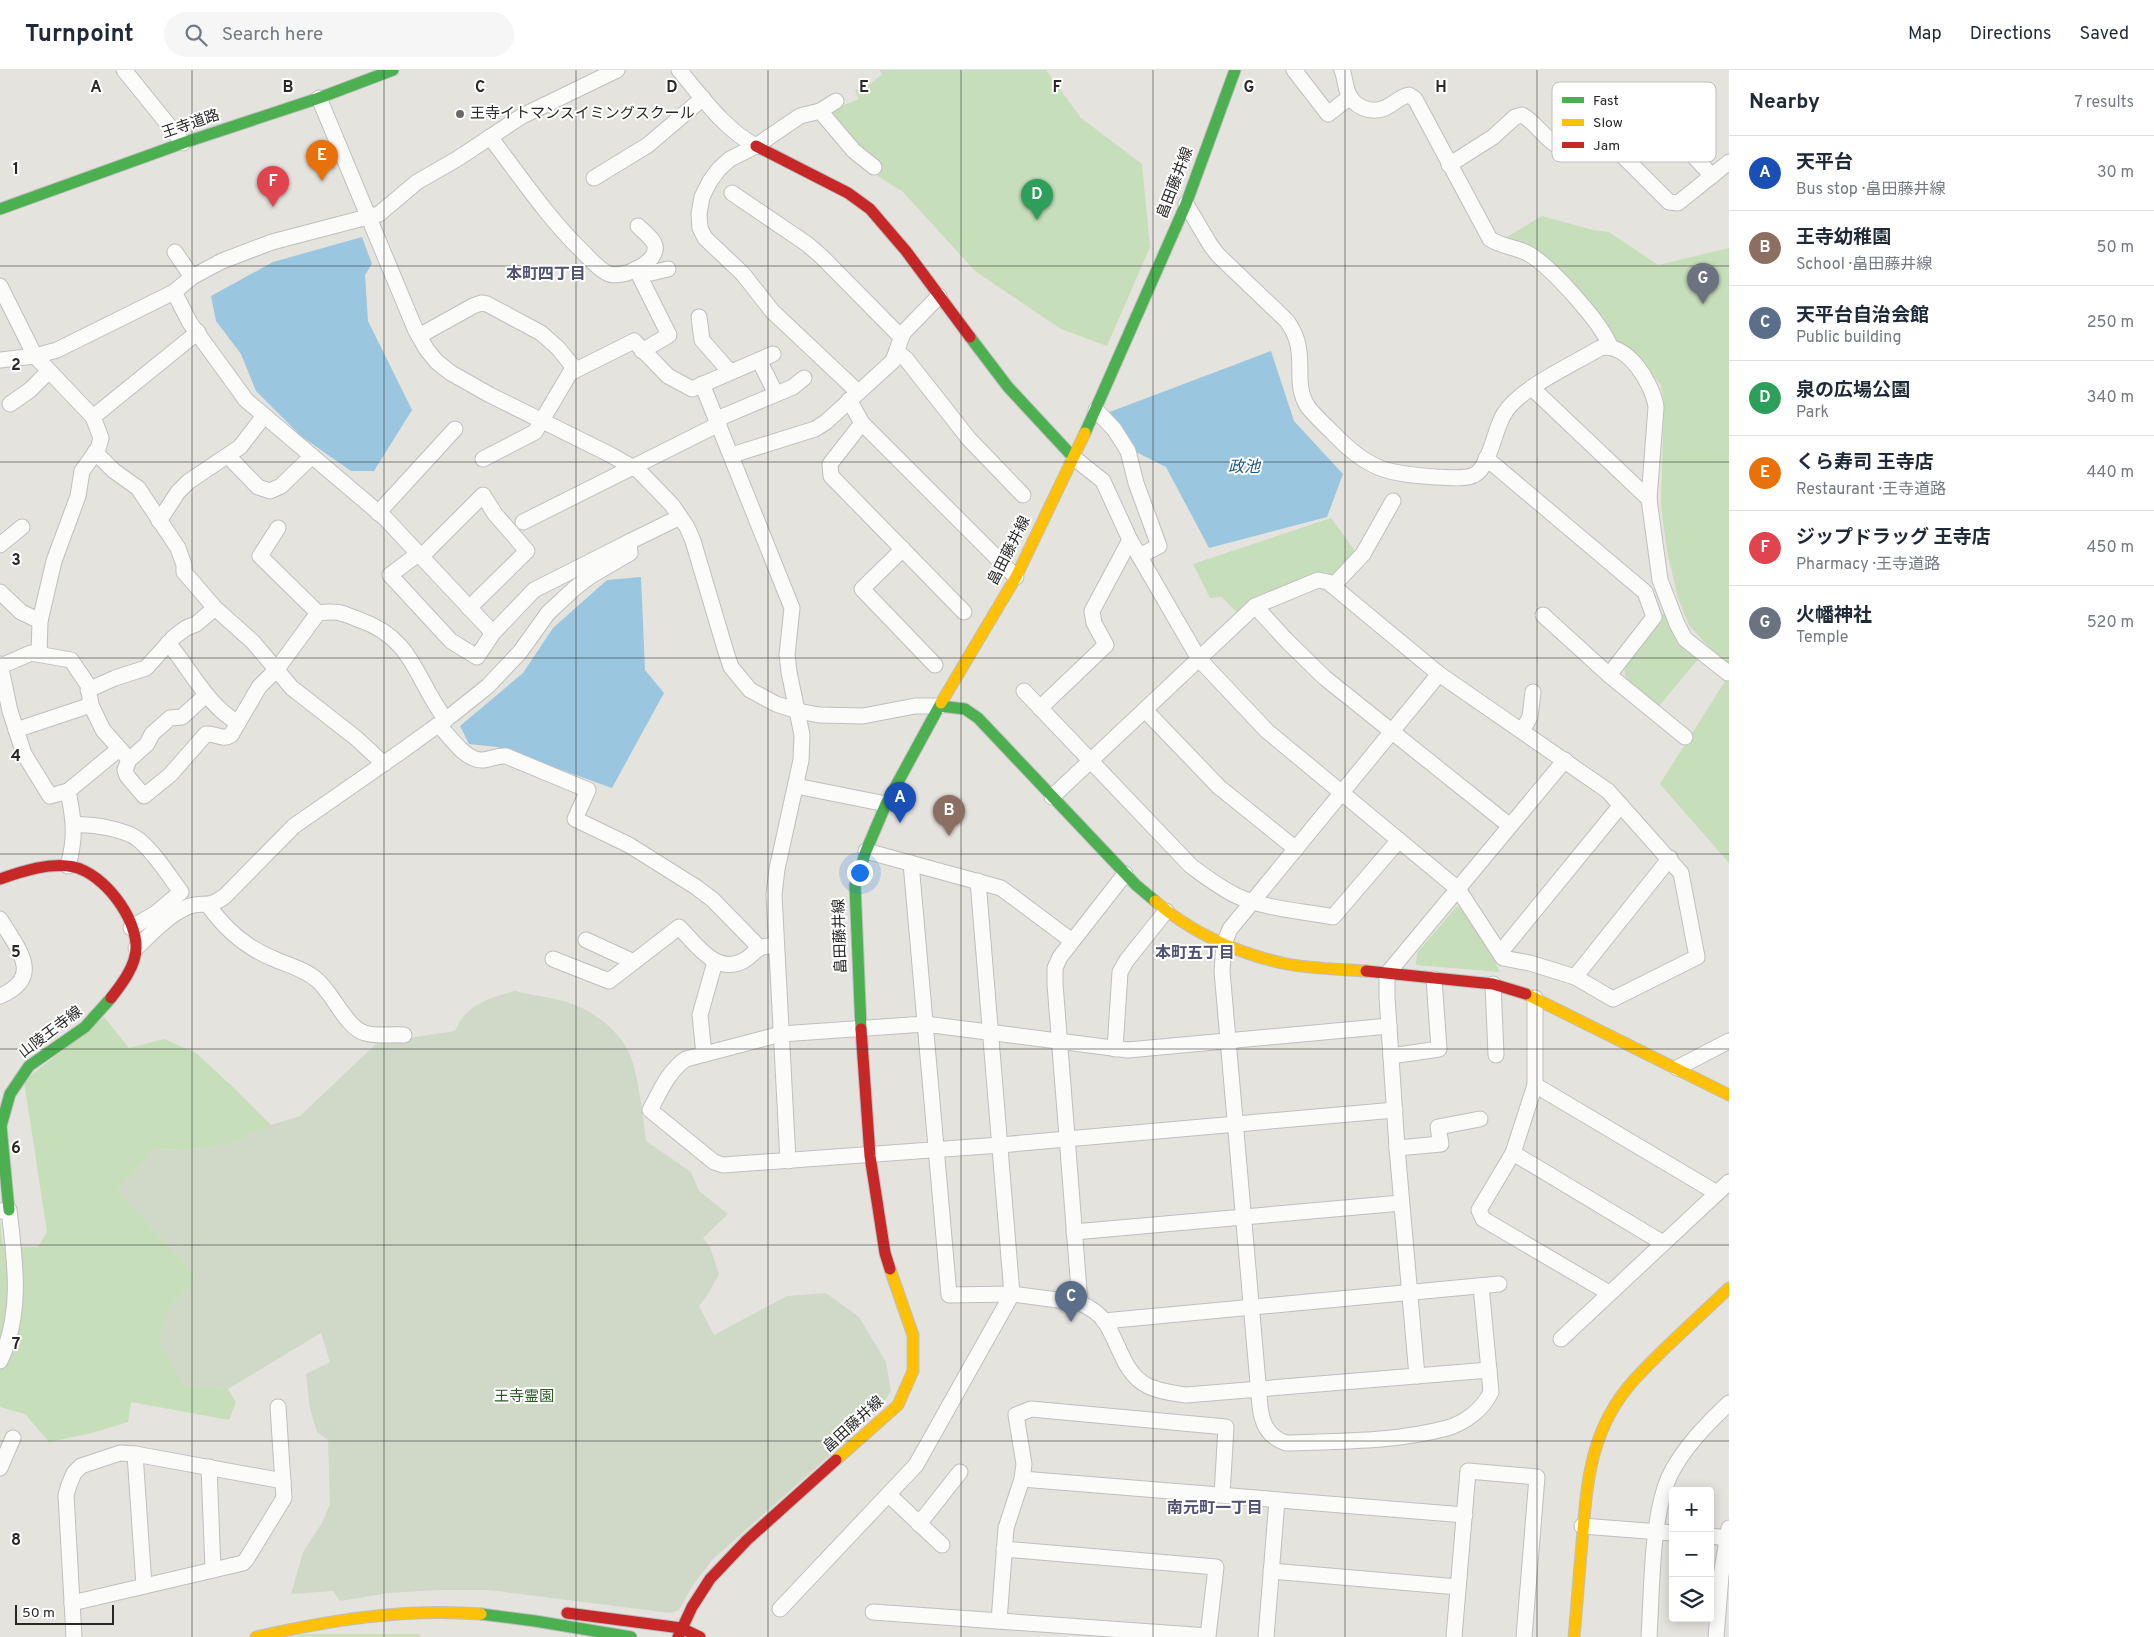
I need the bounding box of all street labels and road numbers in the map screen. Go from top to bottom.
street label: 王寺道路 [160,106,222,144]
street label: 畠田藤井線 [1153,144,1198,221]
street label: 畠田藤井線 [984,513,1035,589]
street label: 畠田藤井線 [829,898,852,974]
street label: 山陵王寺線 [15,1003,87,1063]
street label: 畠田藤井線 [819,1392,888,1457]

